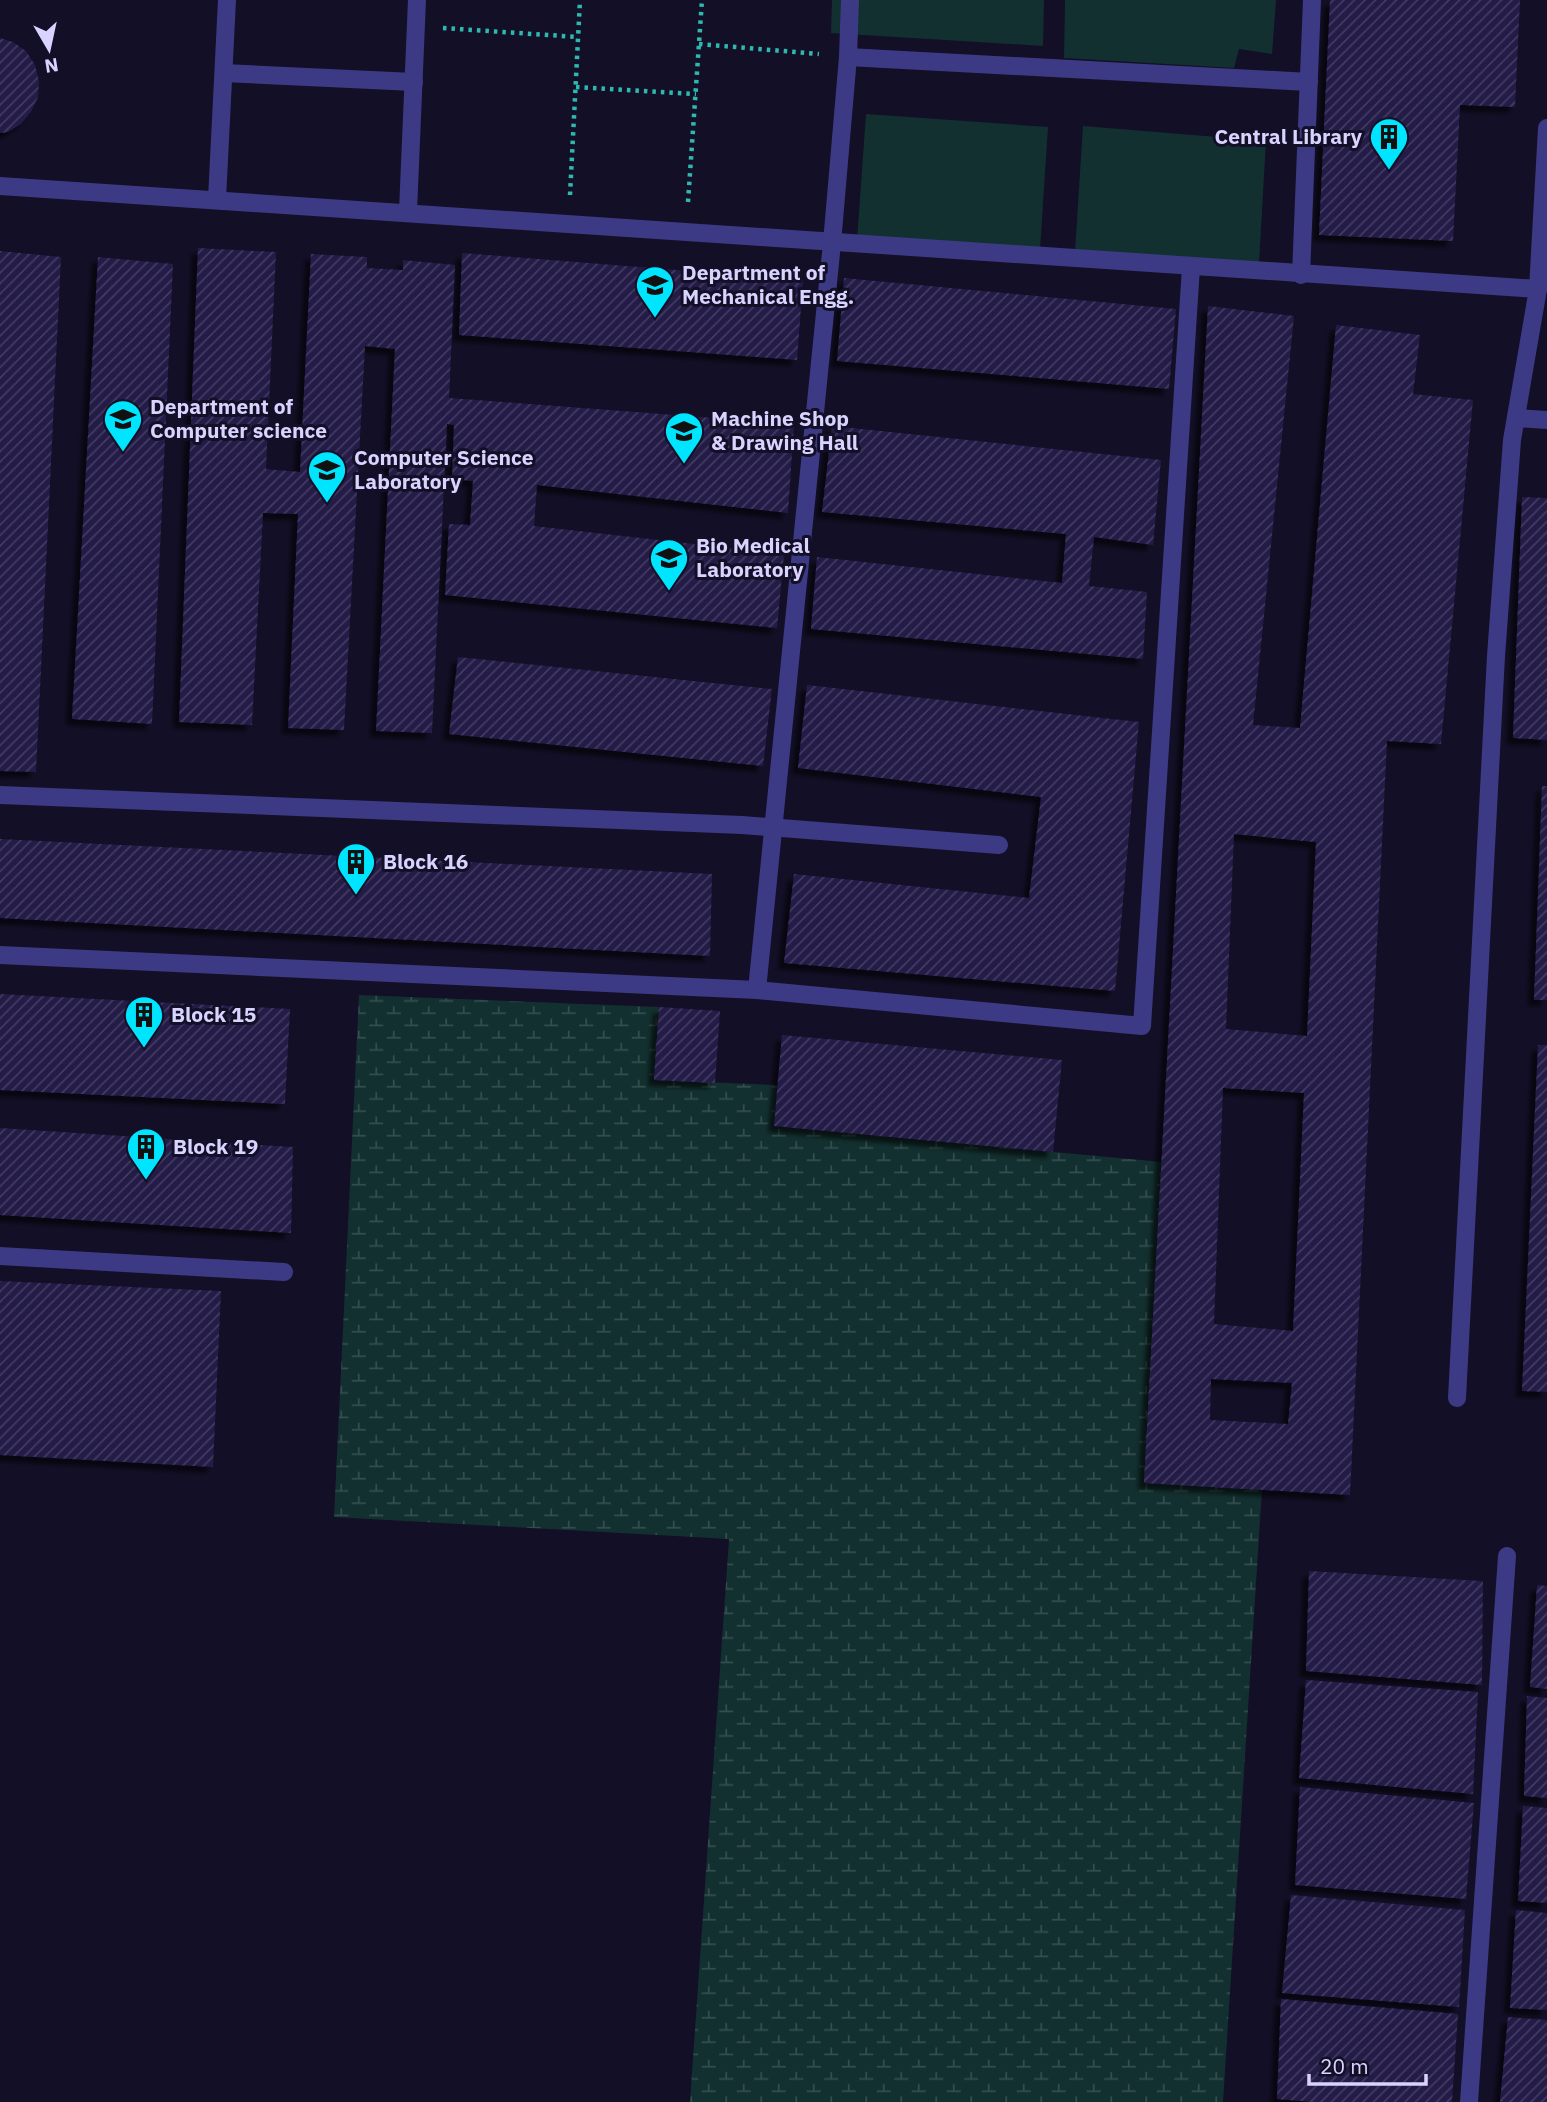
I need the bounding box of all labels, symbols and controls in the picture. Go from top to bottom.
north arrow [14,14,84,84]
text: N [43,53,60,79]
building icon: Central Library [1368,116,1410,171]
place label: Central Library [1215,122,1363,150]
place label: Department of Mechanical Engg. [682,258,854,310]
school or university icon: Department of Mechanical Engg. [634,264,676,319]
place label: Department of Computer science [150,392,327,444]
school or university icon: Department of Computer science [102,398,144,453]
place label: Machine Shop & Drawing Hall [711,404,858,456]
school or university icon: Machine Shop & Drawing Hall [663,410,705,465]
place label: Computer Science Laboratory [354,443,534,495]
school or university icon: Computer Science Laboratory [306,449,348,504]
place label: Bio Medical Laboratory [696,531,810,583]
school or university icon: Bio Medical Laboratory [648,537,690,592]
building icon: Block 16 [335,841,377,896]
place label: Block 16 [383,847,468,875]
building icon: Block 15 [123,994,165,1049]
place label: Block 15 [171,1000,256,1028]
building icon: Block 19 [125,1126,167,1181]
place label: Block 19 [173,1132,258,1160]
scale bar [1309,2042,1426,2086]
text: 20 m [1320,2052,1369,2080]

